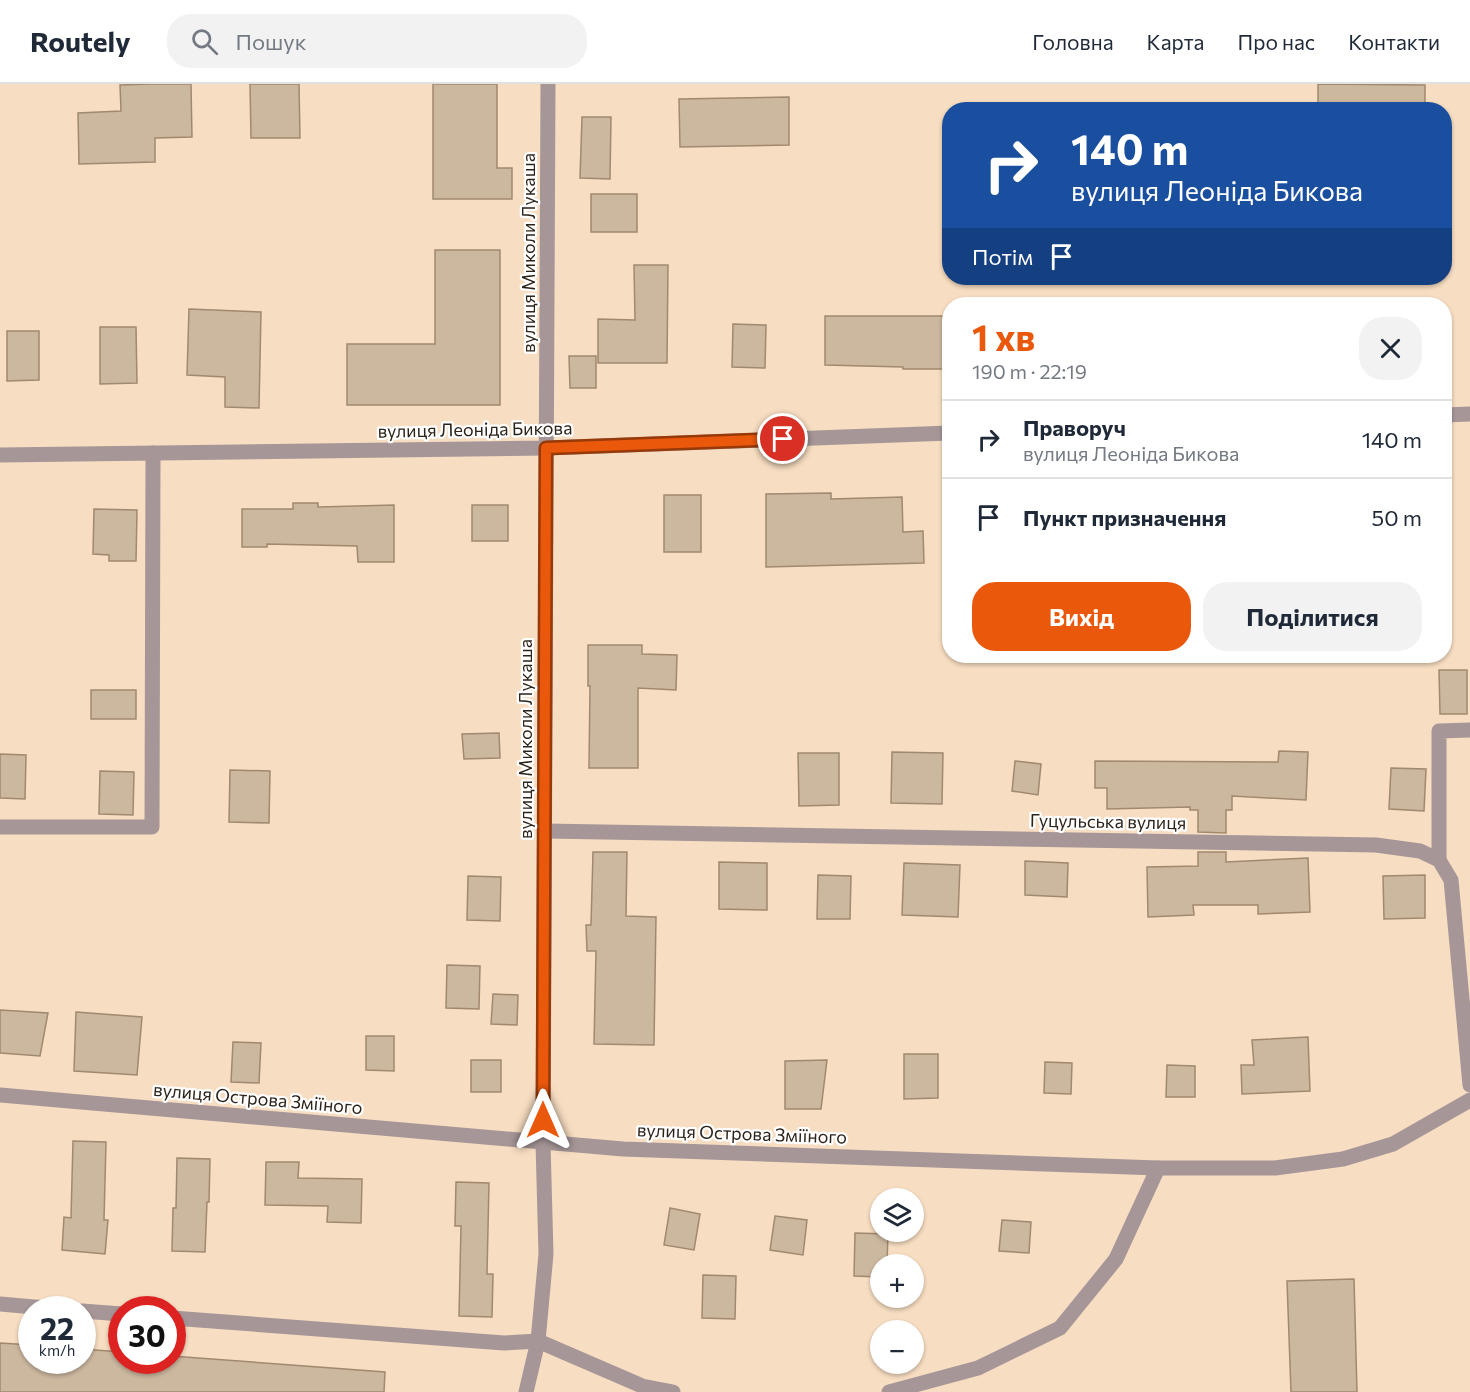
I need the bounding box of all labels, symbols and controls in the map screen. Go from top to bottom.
search box [167,14,587,68]
text: Routely [30,24,131,58]
icon: search [188,25,221,58]
text: Пошук [236,28,307,55]
text: Головна [1032,29,1114,54]
text: Карта [1147,29,1204,54]
text: Про нас [1237,29,1315,54]
text: Контакти [1348,29,1440,54]
text: 140 m [1071,122,1188,174]
icon: right [972,126,1050,204]
street label: вулиця Миколи Лукаша [517,153,539,353]
text: вулиця Леоніда Бикова [1071,174,1363,207]
icon: arrive [1045,240,1078,273]
text: Потім [972,243,1033,270]
text: 1 хв [972,314,1035,358]
button: close [1359,317,1422,380]
text: 190 m · 22:19 [972,359,1087,383]
pin [757,413,808,464]
text: Праворуч [1023,414,1126,441]
street label: вулиця Леоніда Бикова [377,416,573,442]
icon: arrive [766,422,799,455]
icon: right [972,423,1005,456]
text: 140 m [1362,426,1422,453]
text: вулиця Леоніда Бикова [1023,441,1239,465]
icon: arrive [972,501,1005,534]
text: Пункт призначення [1023,504,1226,531]
text: 50 m [1372,504,1422,531]
button: Вихід [972,582,1191,651]
button: Поділитися [1203,582,1422,651]
street label: вулиця Миколи Лукаша [514,639,536,839]
street label: Гуцульська вулиця [1030,809,1186,833]
street label: вулиця Острова Зміїного [152,1078,364,1118]
position arrow [511,1088,575,1152]
street label: вулиця Острова Зміїного [637,1118,847,1148]
map controls [870,1188,924,1374]
button: layers [870,1188,924,1242]
button: + [870,1254,924,1308]
speed limit sign: 30 [108,1296,186,1374]
text: 22 [40,1309,74,1346]
button: − [870,1320,924,1374]
text: km/h [39,1341,75,1359]

